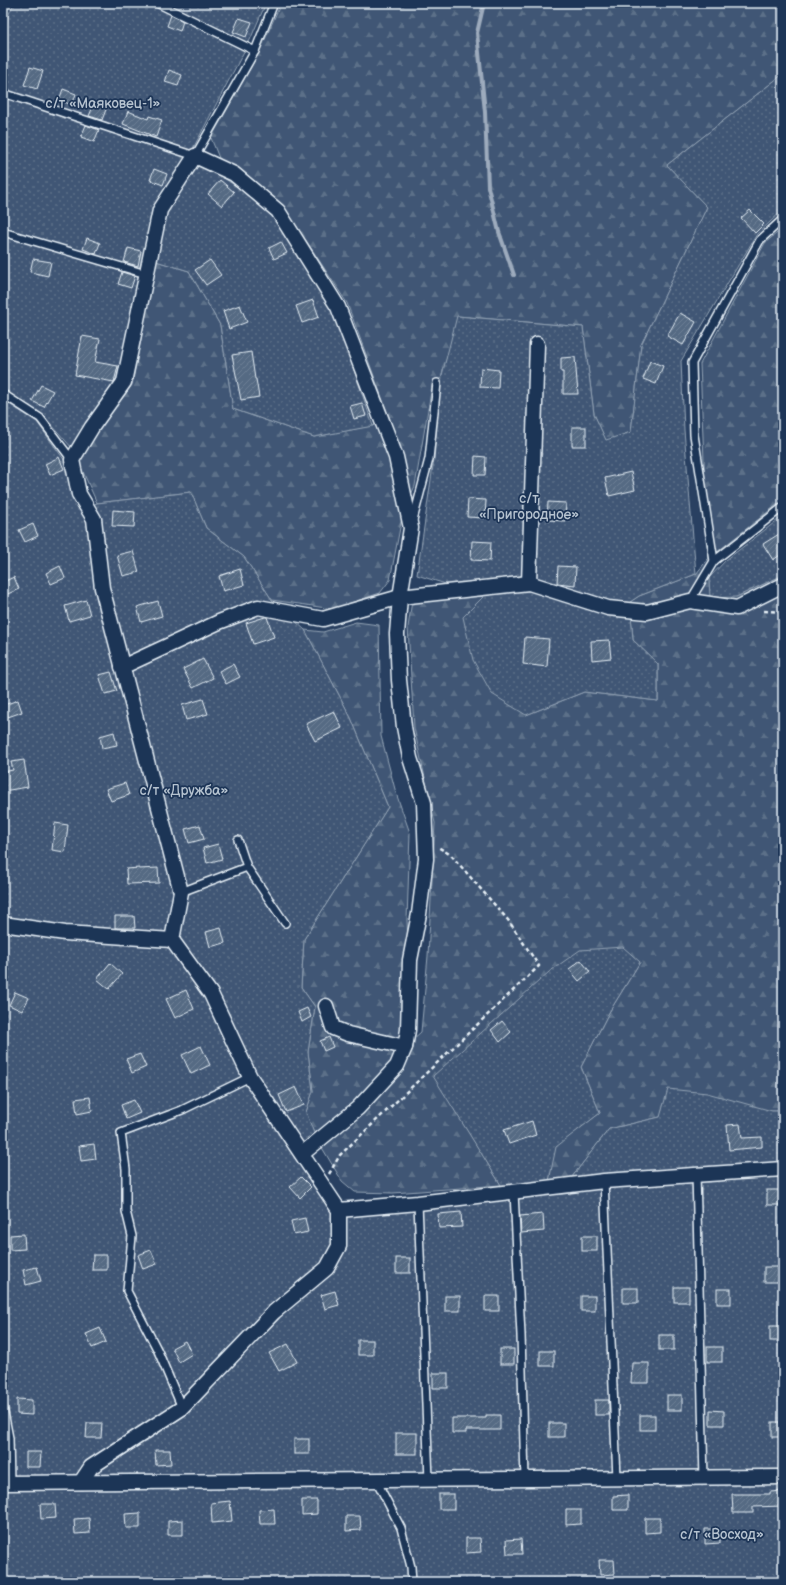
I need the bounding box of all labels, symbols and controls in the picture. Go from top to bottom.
park label: с/т «Маяковец-1» [46,95,161,112]
park label: с/т «Пригородное» [479,490,579,523]
park label: с/т «Дружба» [140,782,229,799]
park label: с/т «Восход» [680,1526,764,1543]

